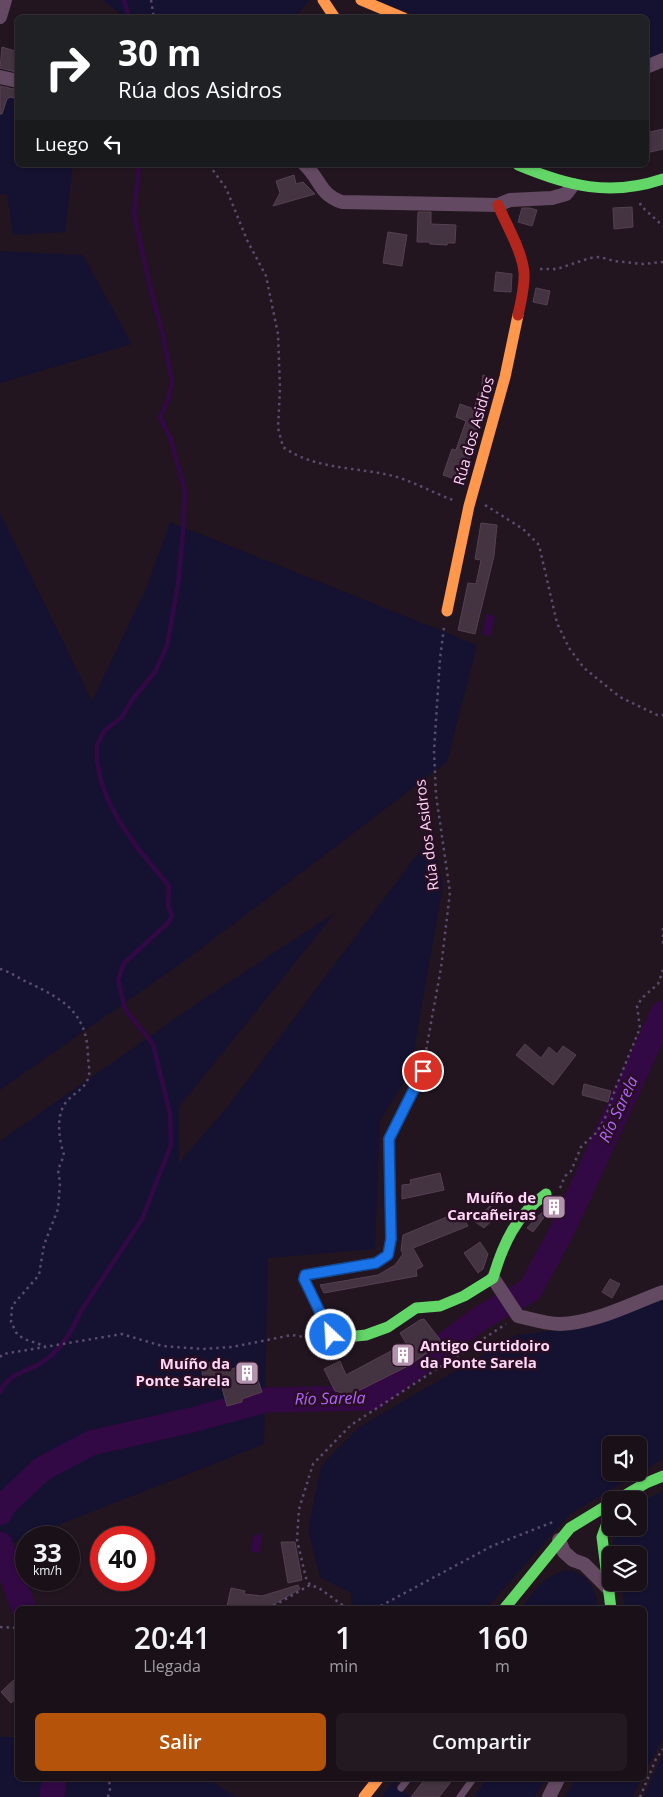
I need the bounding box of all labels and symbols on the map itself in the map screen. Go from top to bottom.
street label: Rúa dos Asidros [448,374,498,487]
street label: Rúa dos Asidros [409,778,443,892]
pin [402,1050,444,1092]
water label: Río Sarela [593,1072,643,1146]
place label: Muíño de Carcañeiras [447,1187,536,1224]
building icon: Muíño de Carcañeiras [541,1194,567,1220]
position arrow [304,1308,356,1360]
place label: Antigo Curtidoiro da Ponte Sarela [420,1335,550,1372]
building icon: Antigo Curtidoiro da Ponte Sarela [390,1342,416,1368]
place label: Muíño da Ponte Sarela [136,1353,230,1390]
building icon: Muíño da Ponte Sarela [234,1360,260,1386]
water label: Río Sarela [294,1386,366,1410]
speed limit sign: 40 [90,1526,155,1591]

